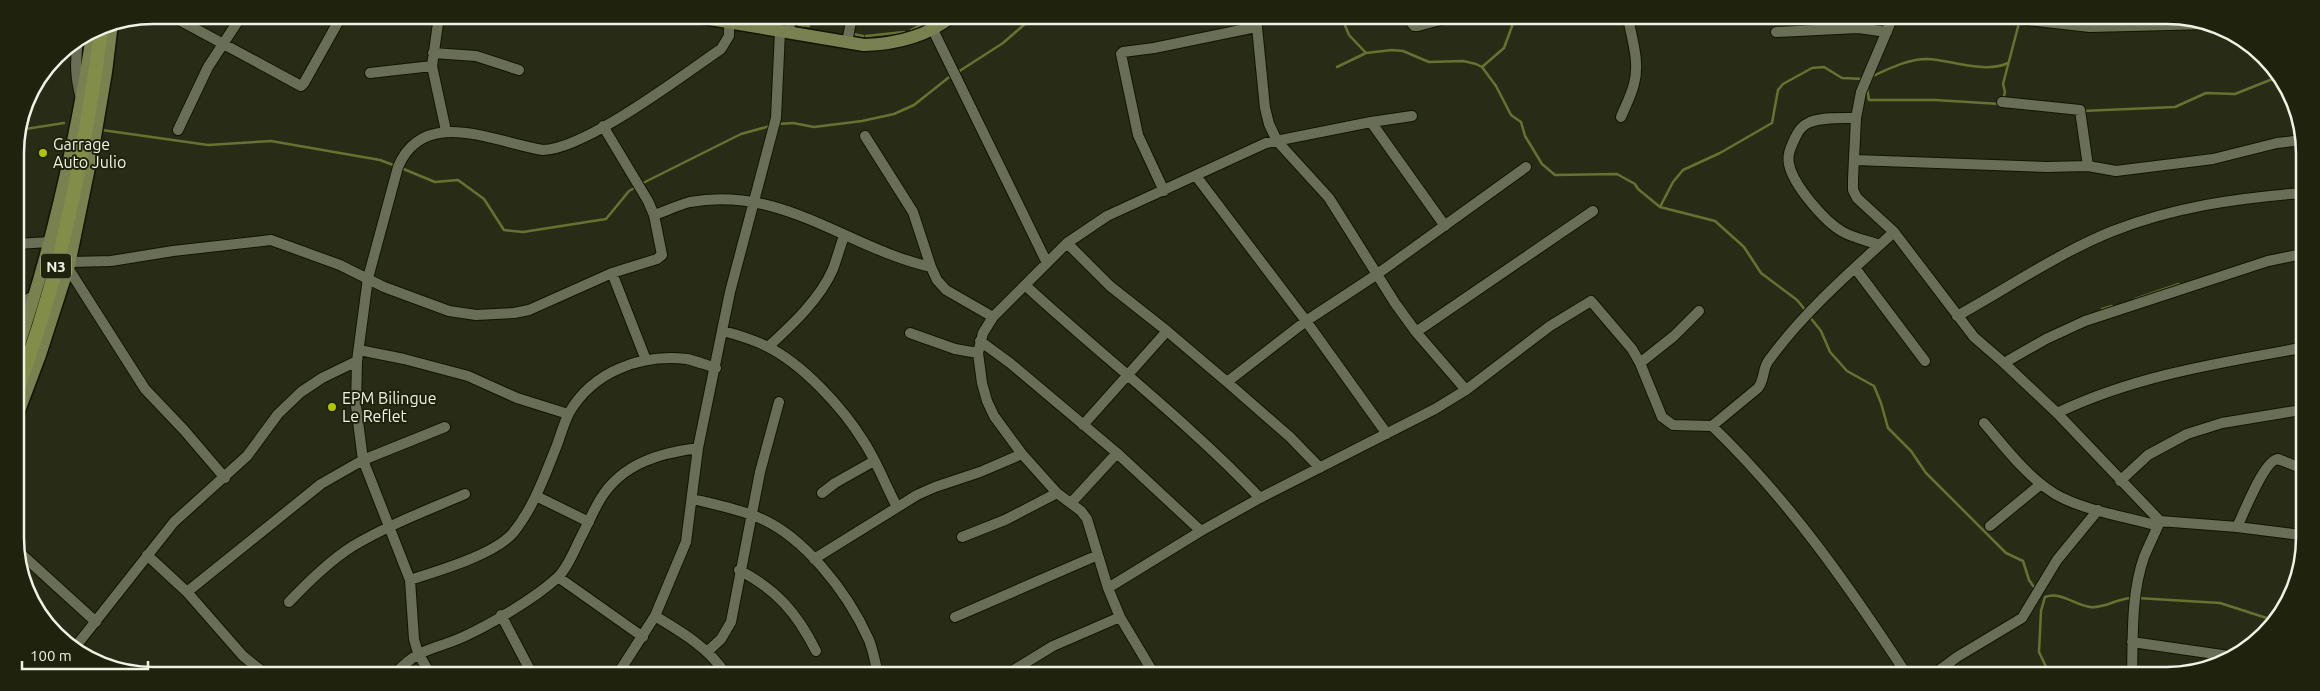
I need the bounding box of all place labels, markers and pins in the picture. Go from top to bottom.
place label: Garrage Auto Julio [53,135,126,171]
marker: Garrage Auto Julio [37,147,49,159]
place label: EPM Bilingue Le Reflet [342,389,437,425]
marker: EPM Bilingue Le Reflet [326,401,338,413]

